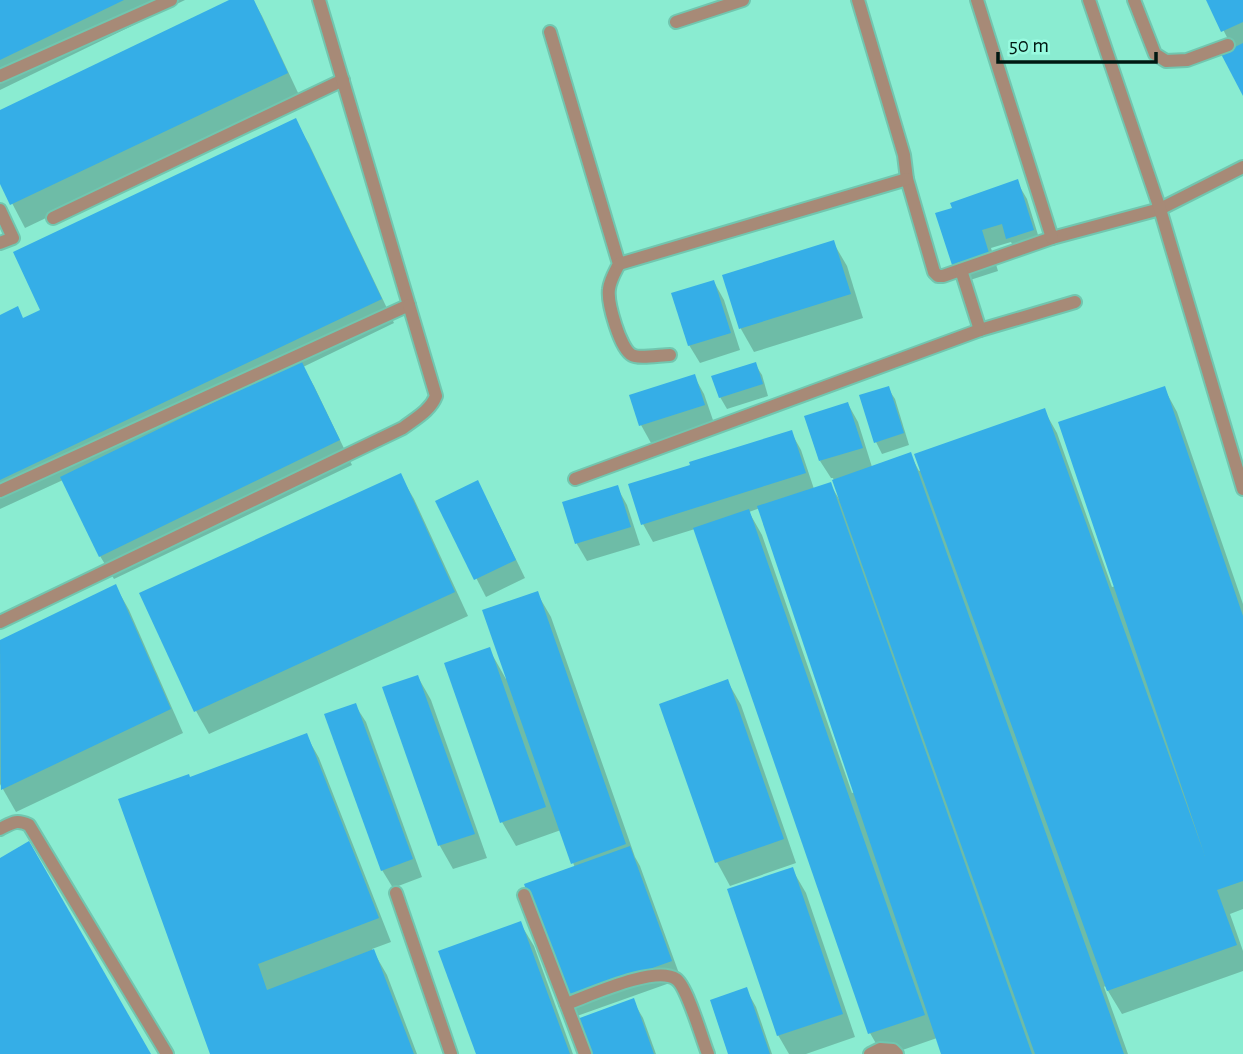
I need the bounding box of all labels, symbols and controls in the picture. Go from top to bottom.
scale bar [998,21,1156,65]
text: 50 m [1009,35,1049,56]

